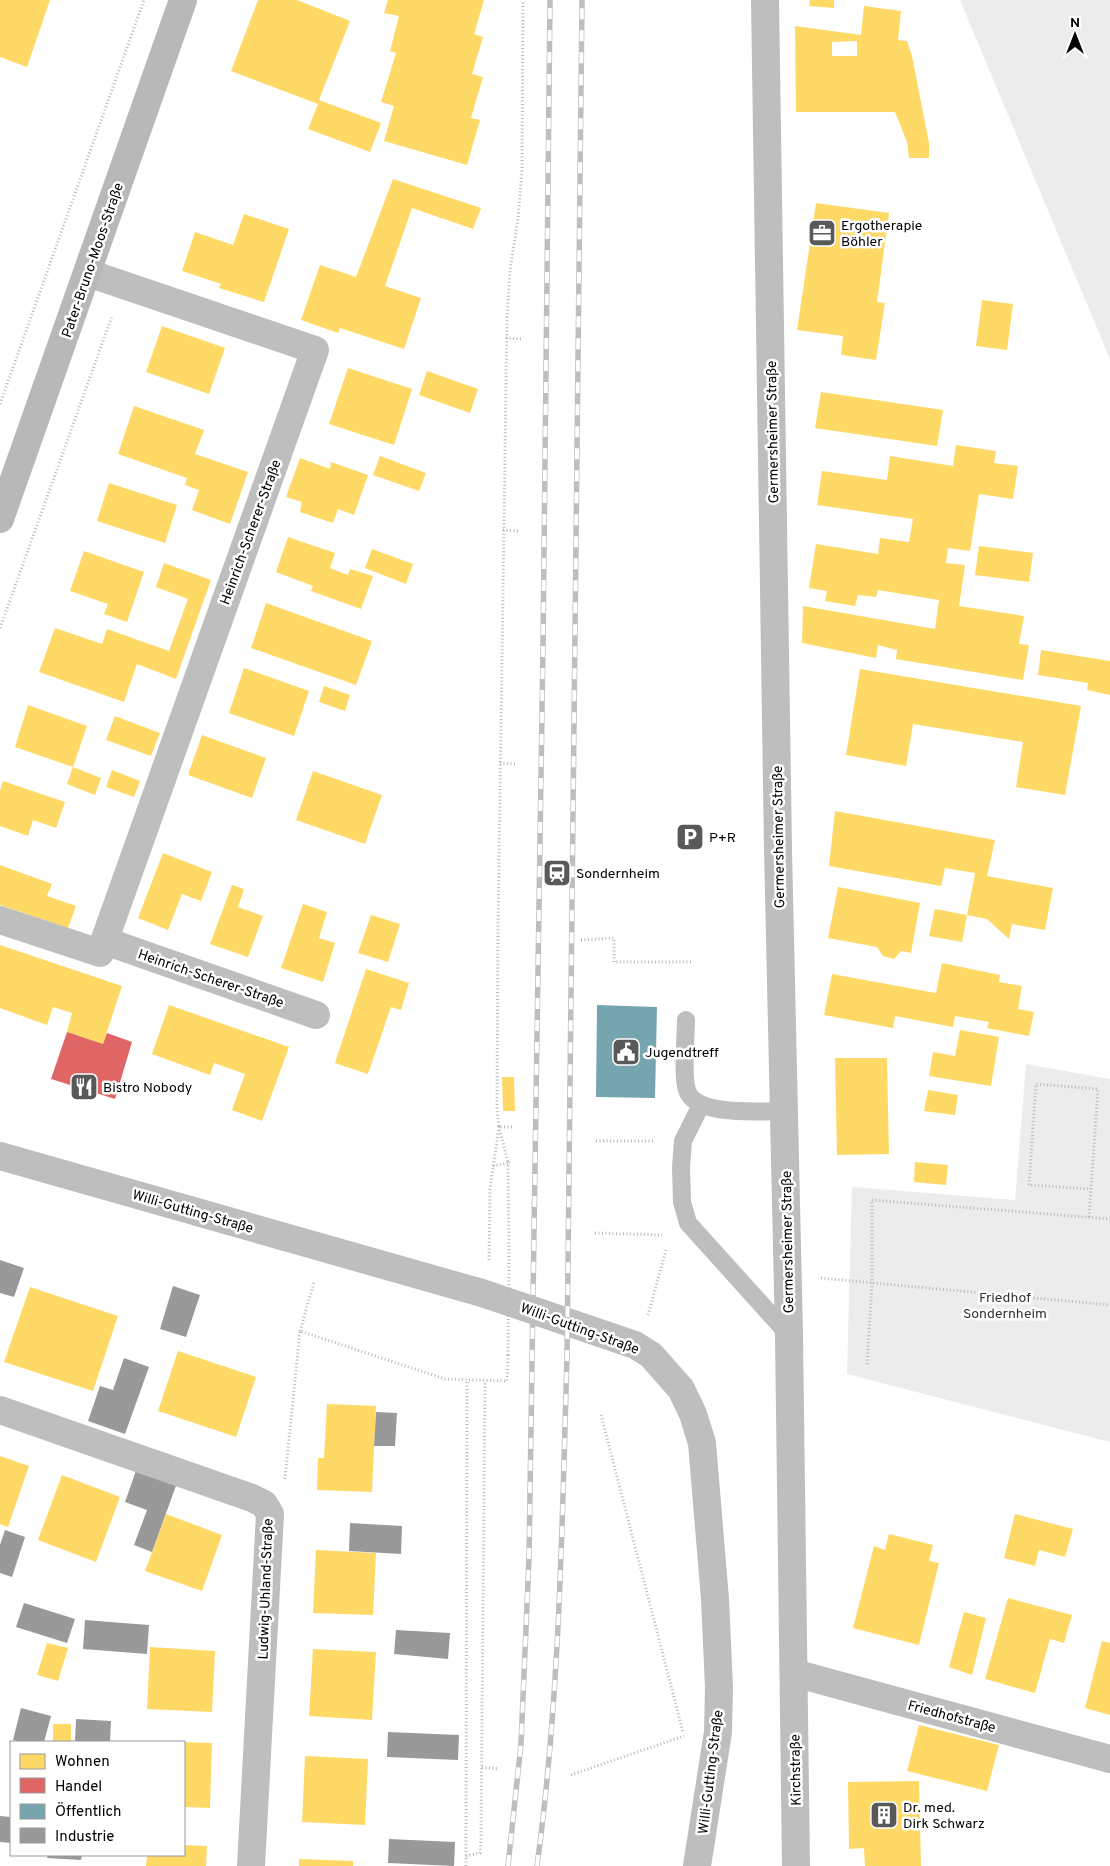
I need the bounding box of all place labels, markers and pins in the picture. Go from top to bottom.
office icon: Ergotherapie Böhler [807,218,837,248]
place label: Ergotherapie Böhler [841,218,922,251]
parking icon: P+R [675,822,705,852]
place label: P+R [709,830,736,847]
station icon: Sondernheim [542,858,572,888]
place label: Sondernheim [576,866,660,883]
public building icon: Jugendtreff [611,1037,641,1067]
place label: Jugendtreff [645,1045,719,1062]
restaurant icon: Bistro Nobody [69,1072,99,1102]
place label: Bistro Nobody [103,1080,192,1097]
building icon: Dr. med. Dirk Schwarz [869,1800,899,1830]
place label: Dr. med. Dirk Schwarz [903,1800,985,1833]

